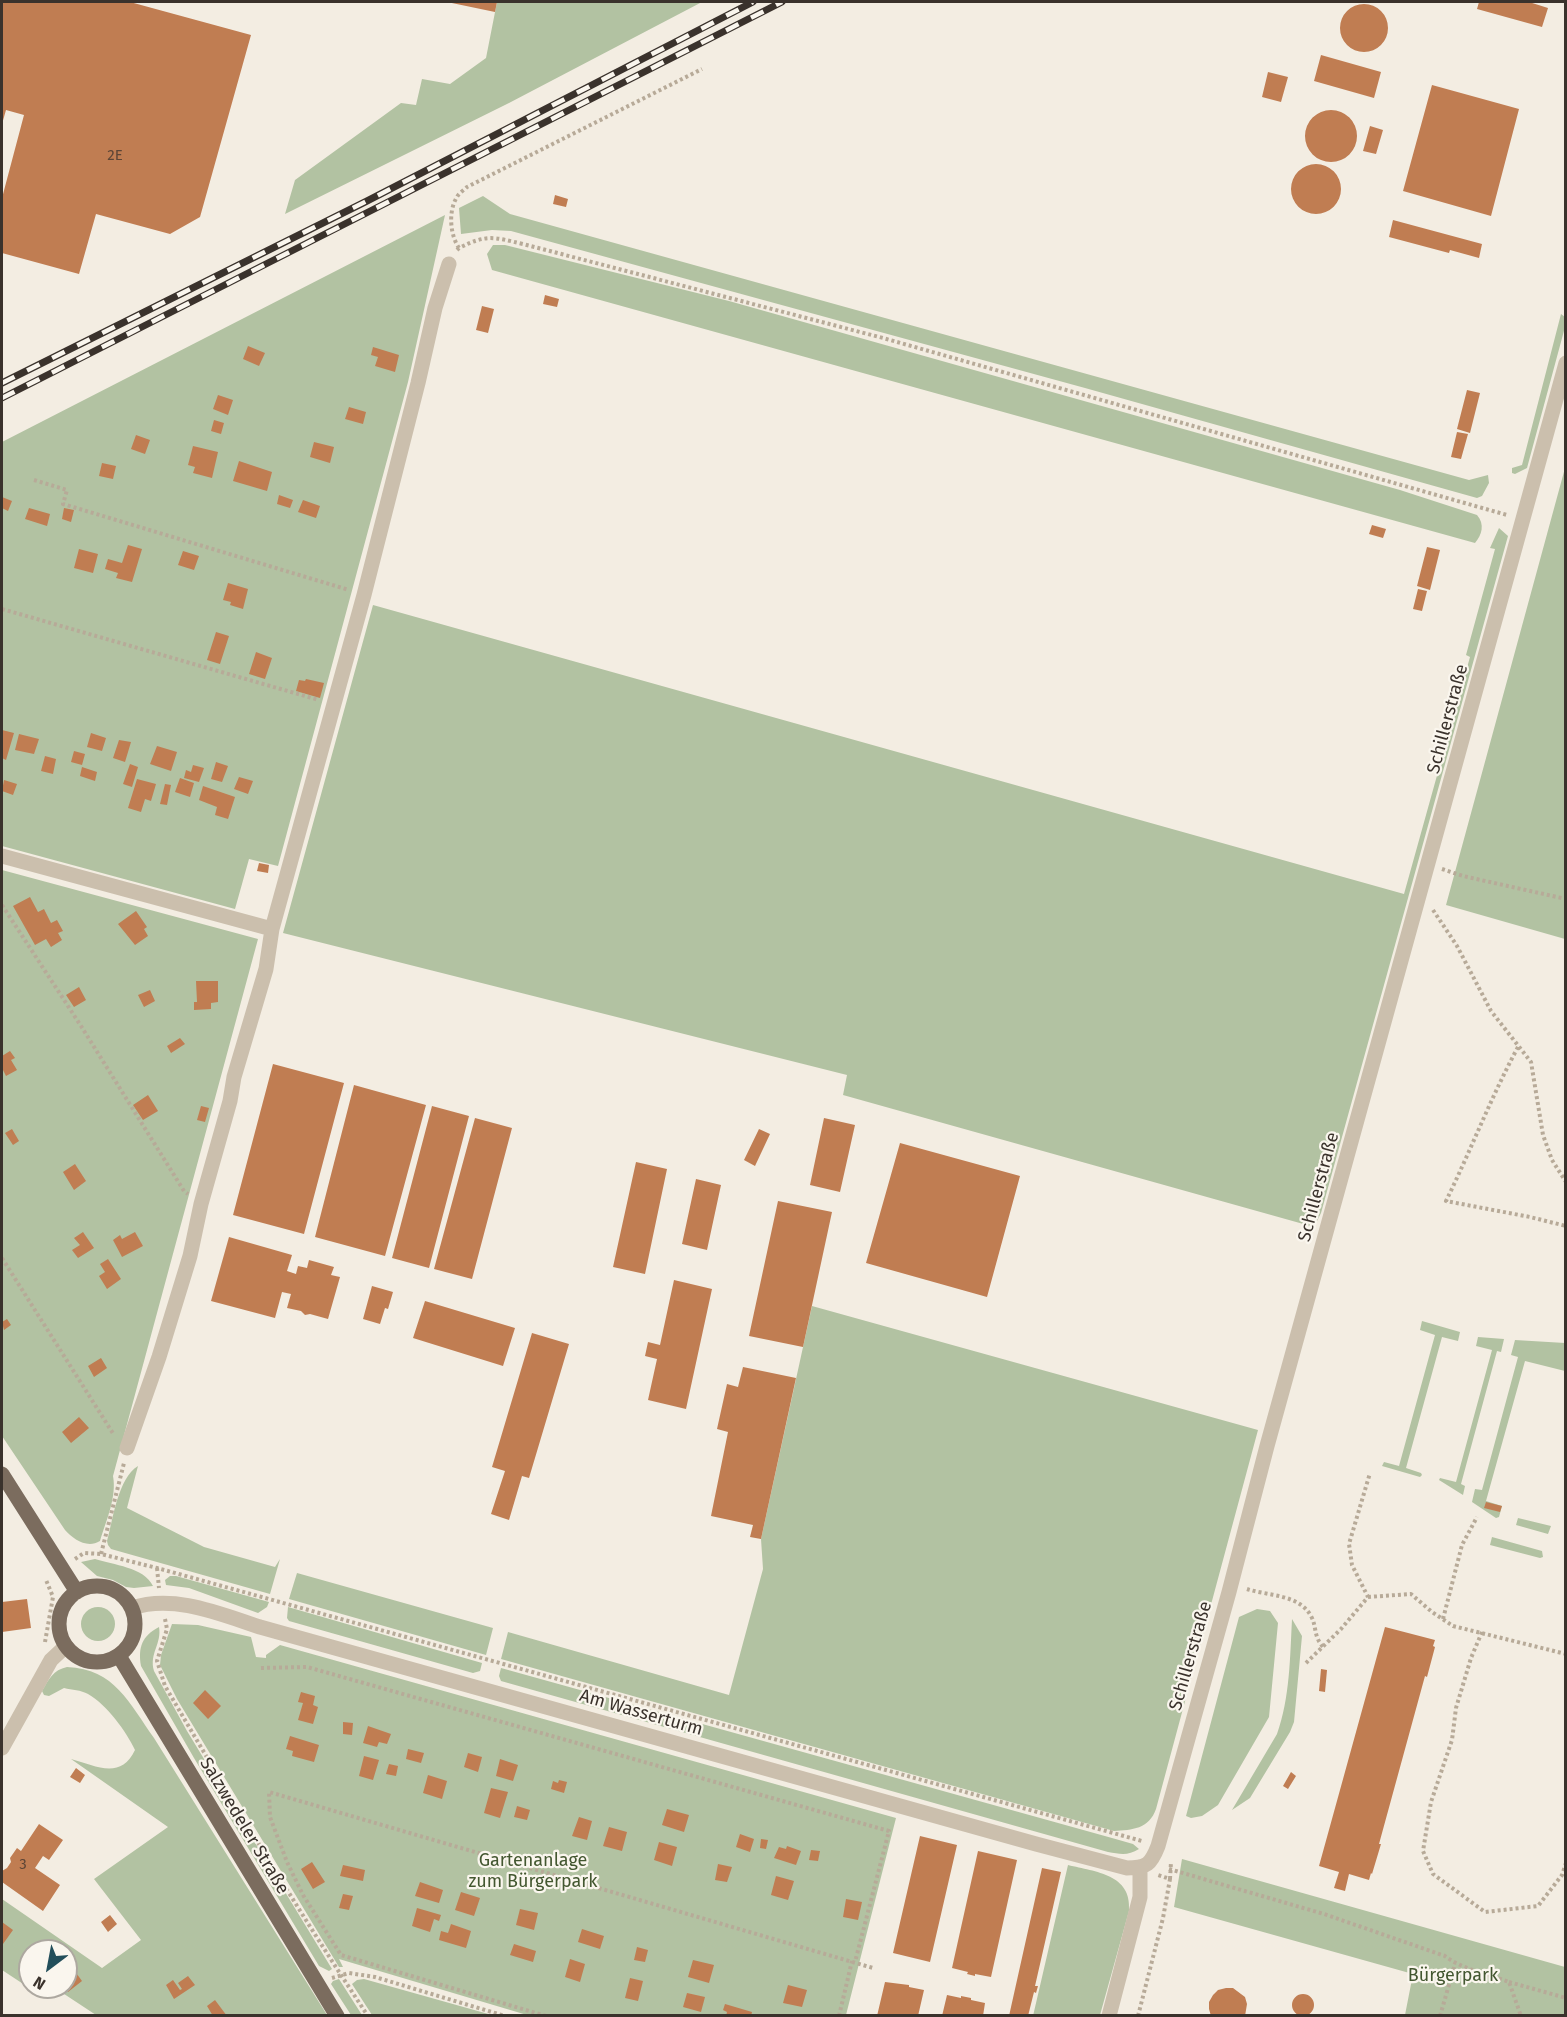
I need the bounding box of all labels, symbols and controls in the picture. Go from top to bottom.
house number: 2E [107,147,123,165]
street label: Schillerstraße [1423,662,1473,776]
street label: Schillerstraße [1294,1130,1344,1244]
street label: Schillerstraße [1165,1599,1217,1713]
street label: Am Wasserturm [577,1685,705,1741]
street label: Salzwedeler Straße [195,1754,293,1898]
park label: Gartenanlage zum Bürgerpark [469,1850,597,1892]
house number: 3 [19,1856,27,1874]
north arrow [18,1939,78,1999]
park label: Bürgerpark [1408,1965,1498,1987]
text: N [30,1972,49,1994]

